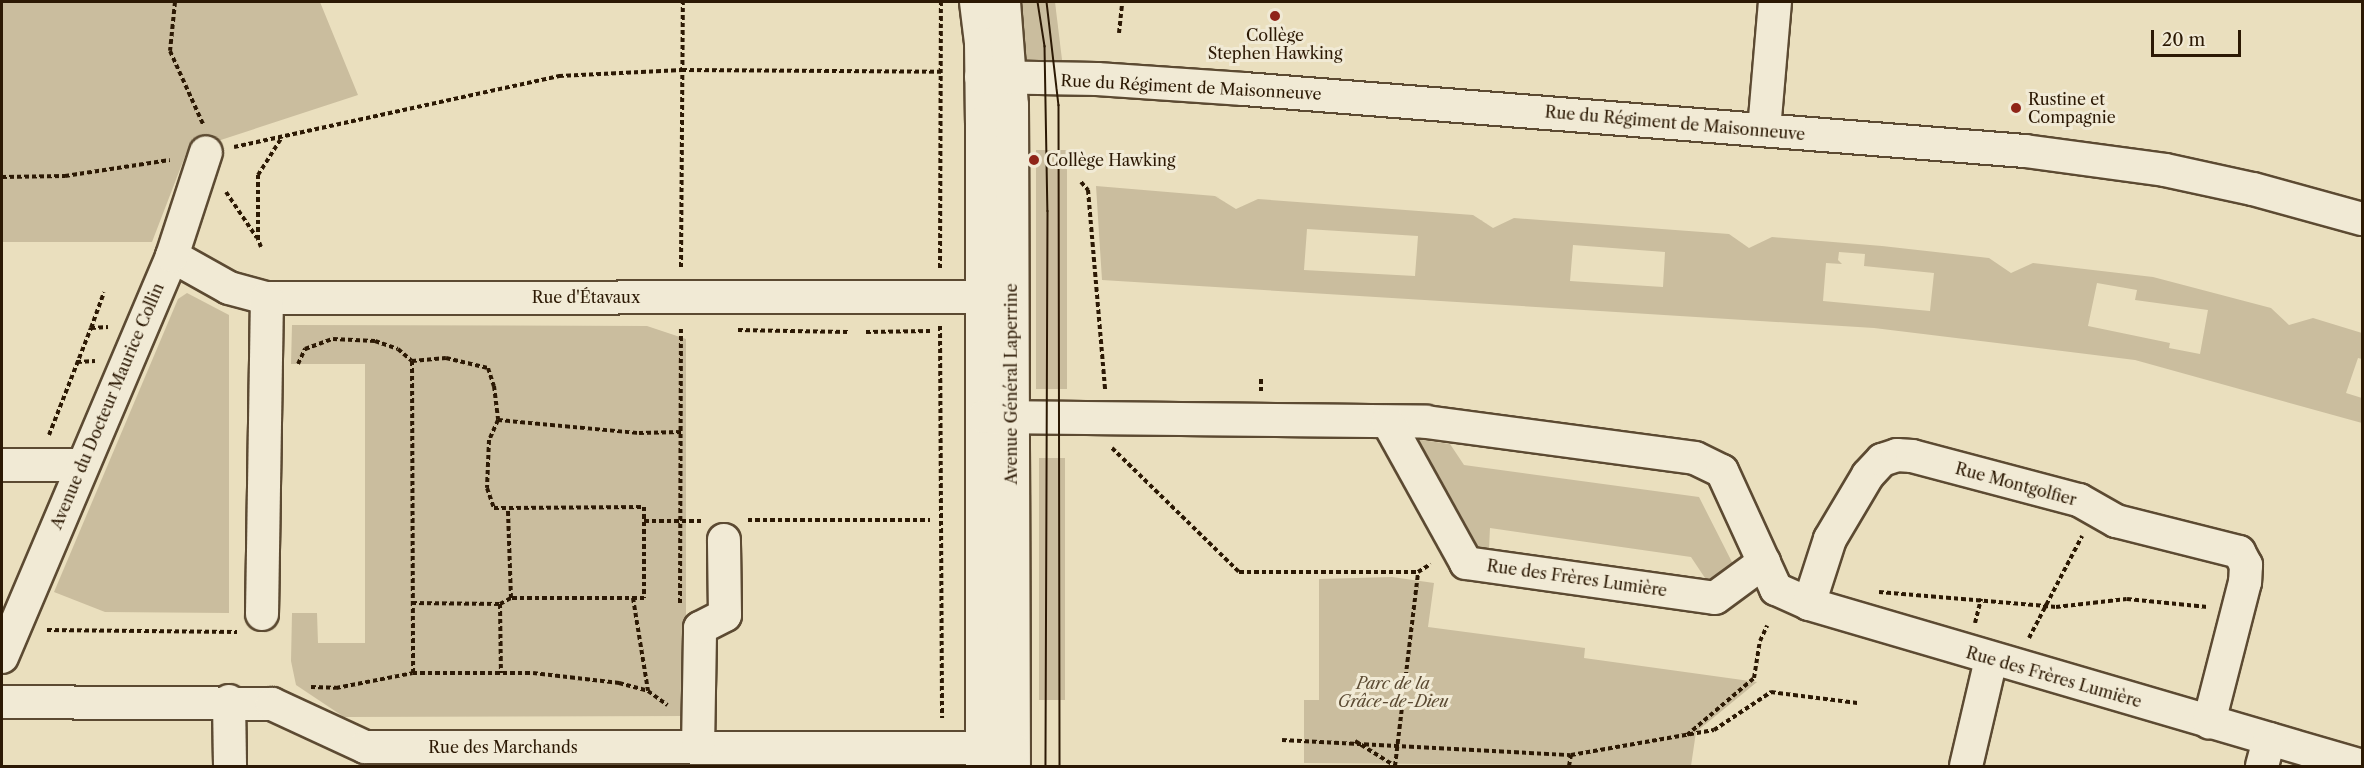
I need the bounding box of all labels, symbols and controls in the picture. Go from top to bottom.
marker: Collège Stephen Hawking [1268,9,1282,23]
scale bar [2154,18,2244,56]
place label: Collège Stephen Hawking [1208,25,1342,63]
text: 20 m [2162,29,2205,51]
street label: Rue du Régiment de Maisonneuve [1060,71,1322,103]
place label: Rustine et Compagnie [2028,89,2116,127]
marker: Rustine et Compagnie [2009,101,2023,115]
street label: Rue du Régiment de Maisonneuve [1544,102,1806,144]
place label: Collège Hawking [1046,150,1176,170]
marker: Collège Hawking [1027,153,1041,167]
street label: Avenue du Docteur Maurice Collin [46,280,168,532]
street label: Avenue Général Laperrine [1001,283,1021,485]
street label: Rue d'Étavaux [532,287,640,307]
street label: Rue Montgolfier [1953,459,2079,509]
street label: Rue des Frères Lumière [1486,556,1668,600]
street label: Rue des Frères Lumière [1964,643,2144,711]
park label: Parc de la Grâce-de-Dieu [1338,673,1448,711]
street label: Rue des Marchands [428,737,578,757]

